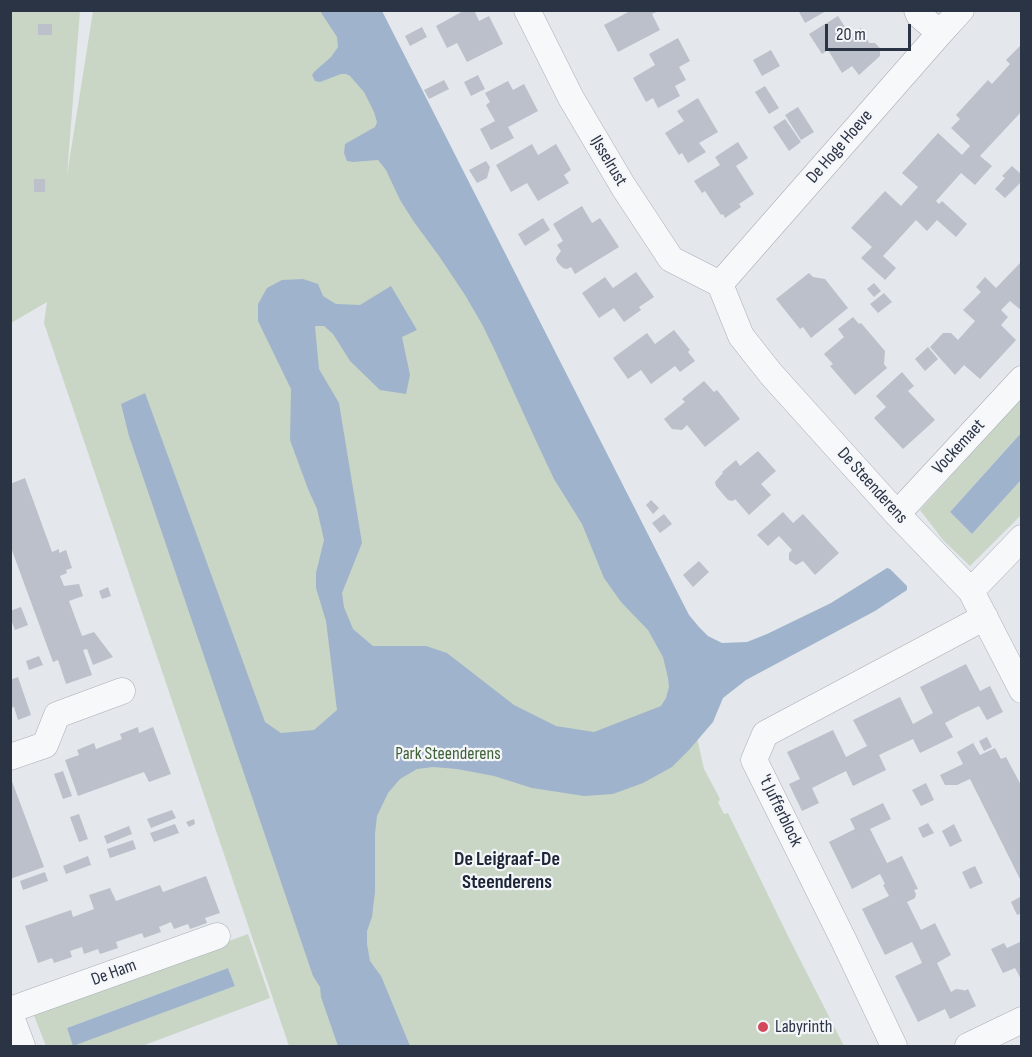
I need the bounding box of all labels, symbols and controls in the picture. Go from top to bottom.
scale bar [828,12,914,50]
text: 20 m [836,24,866,45]
street label: De Hoge Hoeve [802,106,878,188]
street label: IJsselrust [585,132,631,190]
street label: Vockemaet [928,415,990,479]
street label: De Steenderens [832,443,912,529]
park label: Park Steenderens [395,743,501,765]
street label: 't Jufferblock [753,772,807,850]
district label: De Leigraaf-De Steenderens [454,848,560,895]
street label: De Ham [88,955,140,991]
place label: Labyrinth [775,1016,832,1038]
marker: Labyrinth [756,1020,770,1034]

